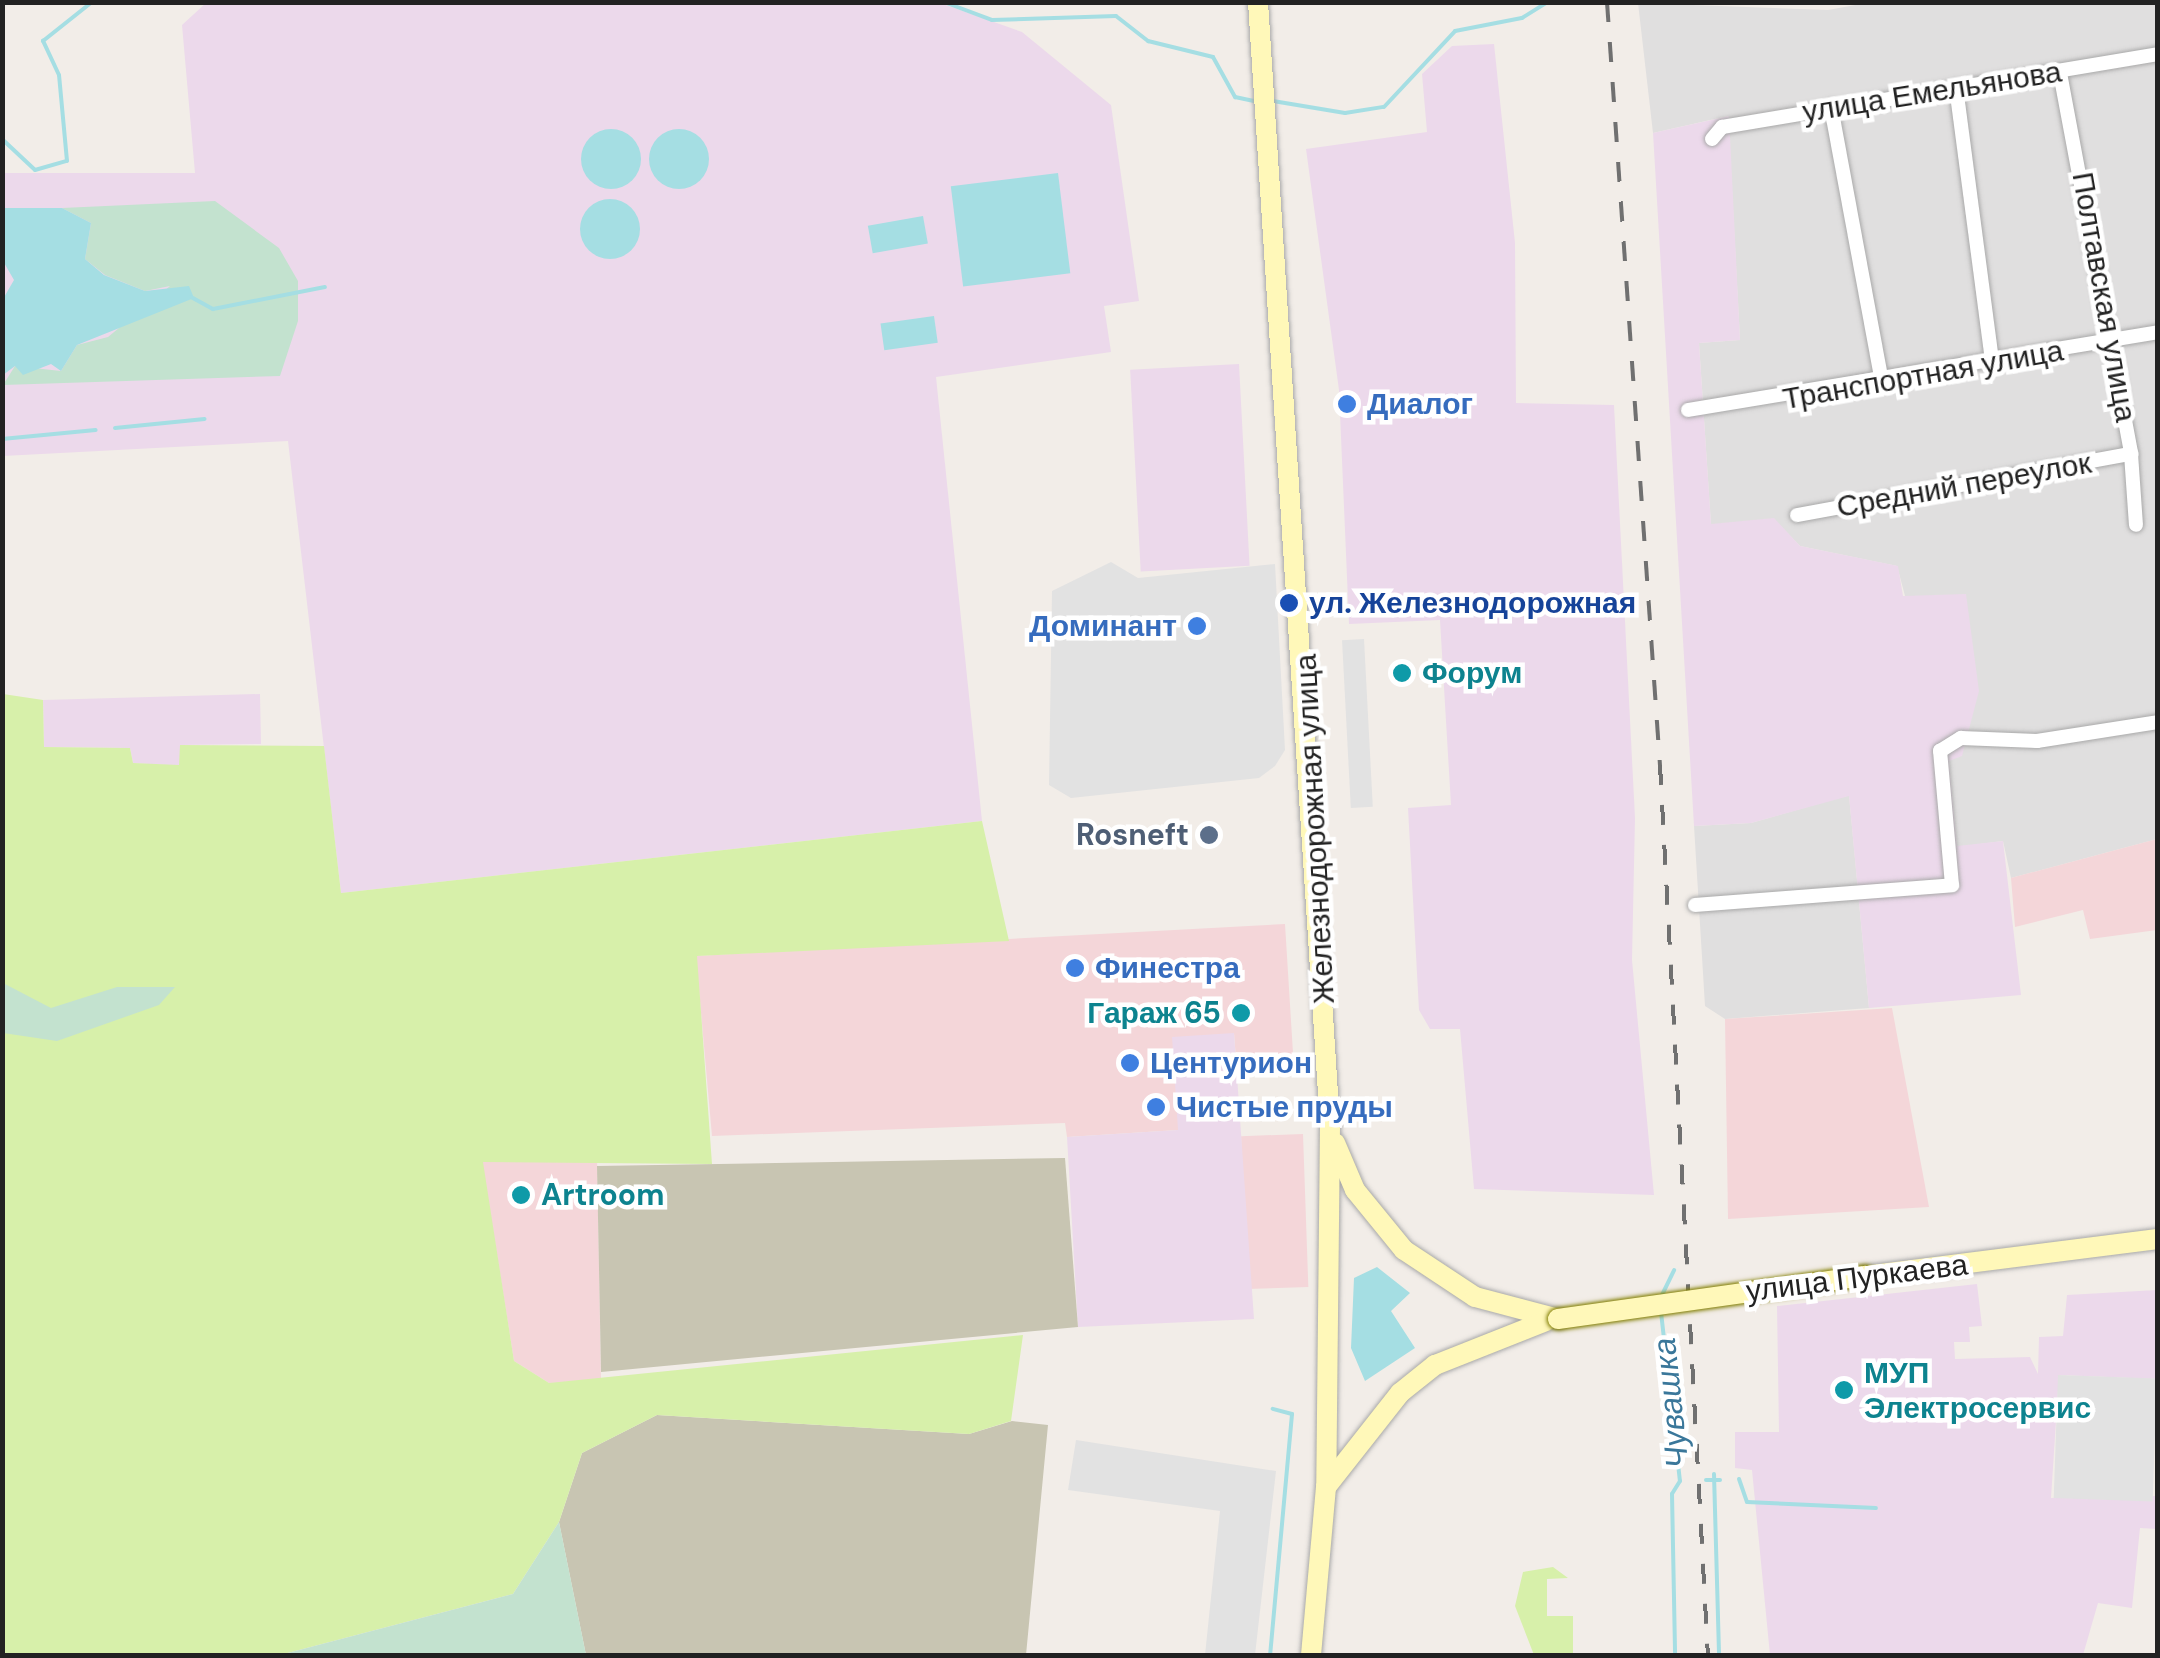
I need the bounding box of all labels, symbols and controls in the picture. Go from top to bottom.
street label: улица Емельянова [1800,54,2064,130]
street label: Полтавская улица [2064,169,2144,425]
street label: Транспортная улица [1780,333,2066,417]
place label: Диалог [1367,386,1473,422]
marker: Диалог [1336,393,1358,415]
street label: Средний переулок [1834,445,2094,525]
place label: ул. Железнодорожная [1309,585,1636,621]
marker: ул. Железнодорожная [1278,592,1300,614]
place label: Доминант [1029,608,1177,644]
marker: Доминант [1186,615,1208,637]
street label: Железнодорожная улица [1288,653,1342,1005]
place label: Форум [1422,655,1522,691]
marker: Форум [1391,662,1413,684]
place label: Rosneft [1076,817,1189,853]
marker: Rosneft [1198,824,1220,846]
place label: Финестра [1095,950,1240,986]
marker: Финестра [1064,957,1086,979]
place label: Гараж 65 [1087,995,1221,1031]
marker: Гараж 65 [1230,1002,1252,1024]
place label: Центурион [1150,1045,1312,1081]
marker: Центурион [1119,1052,1141,1074]
place label: Чистые пруды [1176,1089,1393,1125]
marker: Чистые пруды [1145,1096,1167,1118]
place label: Artroom [541,1177,664,1213]
marker: Artroom [510,1184,532,1206]
street label: улица Пуркаева [1744,1247,1970,1309]
water label: Чувашка [1645,1336,1697,1470]
place label: МУП Электросервис [1864,1355,2091,1426]
marker: МУП Электросервис [1833,1379,1855,1401]

